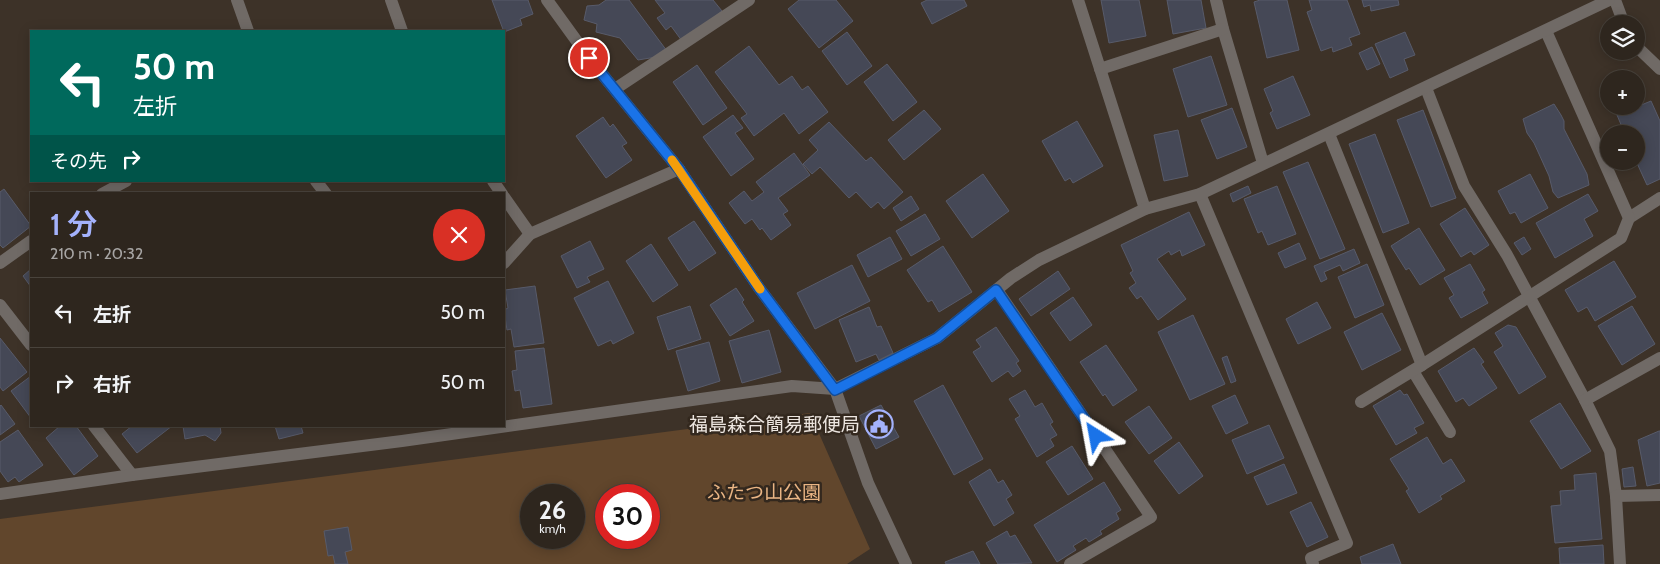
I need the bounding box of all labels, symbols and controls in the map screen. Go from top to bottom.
map controls [1600,15,1645,170]
button: layers [1600,15,1645,60]
pin [568,37,610,79]
icon: arrive [575,44,603,72]
text: 50 m [133,45,215,88]
icon: left [50,50,115,115]
button: + [1600,70,1645,115]
text: 左折 [133,93,177,120]
button: − [1600,125,1645,170]
icon: right [117,145,145,173]
text: その先 [50,150,107,173]
text: 1 分 [50,206,97,243]
button: close [433,209,485,261]
text: 210 m · 20:32 [50,244,143,263]
icon: left [50,299,78,327]
text: 50 m [441,301,485,324]
text: 左折 [93,303,131,326]
icon: right [50,369,78,397]
text: 50 m [441,371,485,394]
text: 右折 [93,373,131,396]
public building icon: 福島森合簡易郵便局 [864,409,894,439]
position arrow [1069,409,1121,461]
place label: 福島森合簡易郵便局 [689,413,860,436]
park label: ふたつ山公園 [707,481,821,504]
speed limit sign: 30 [595,484,660,549]
text: 26 [539,495,566,525]
text: km/h [539,521,566,536]

